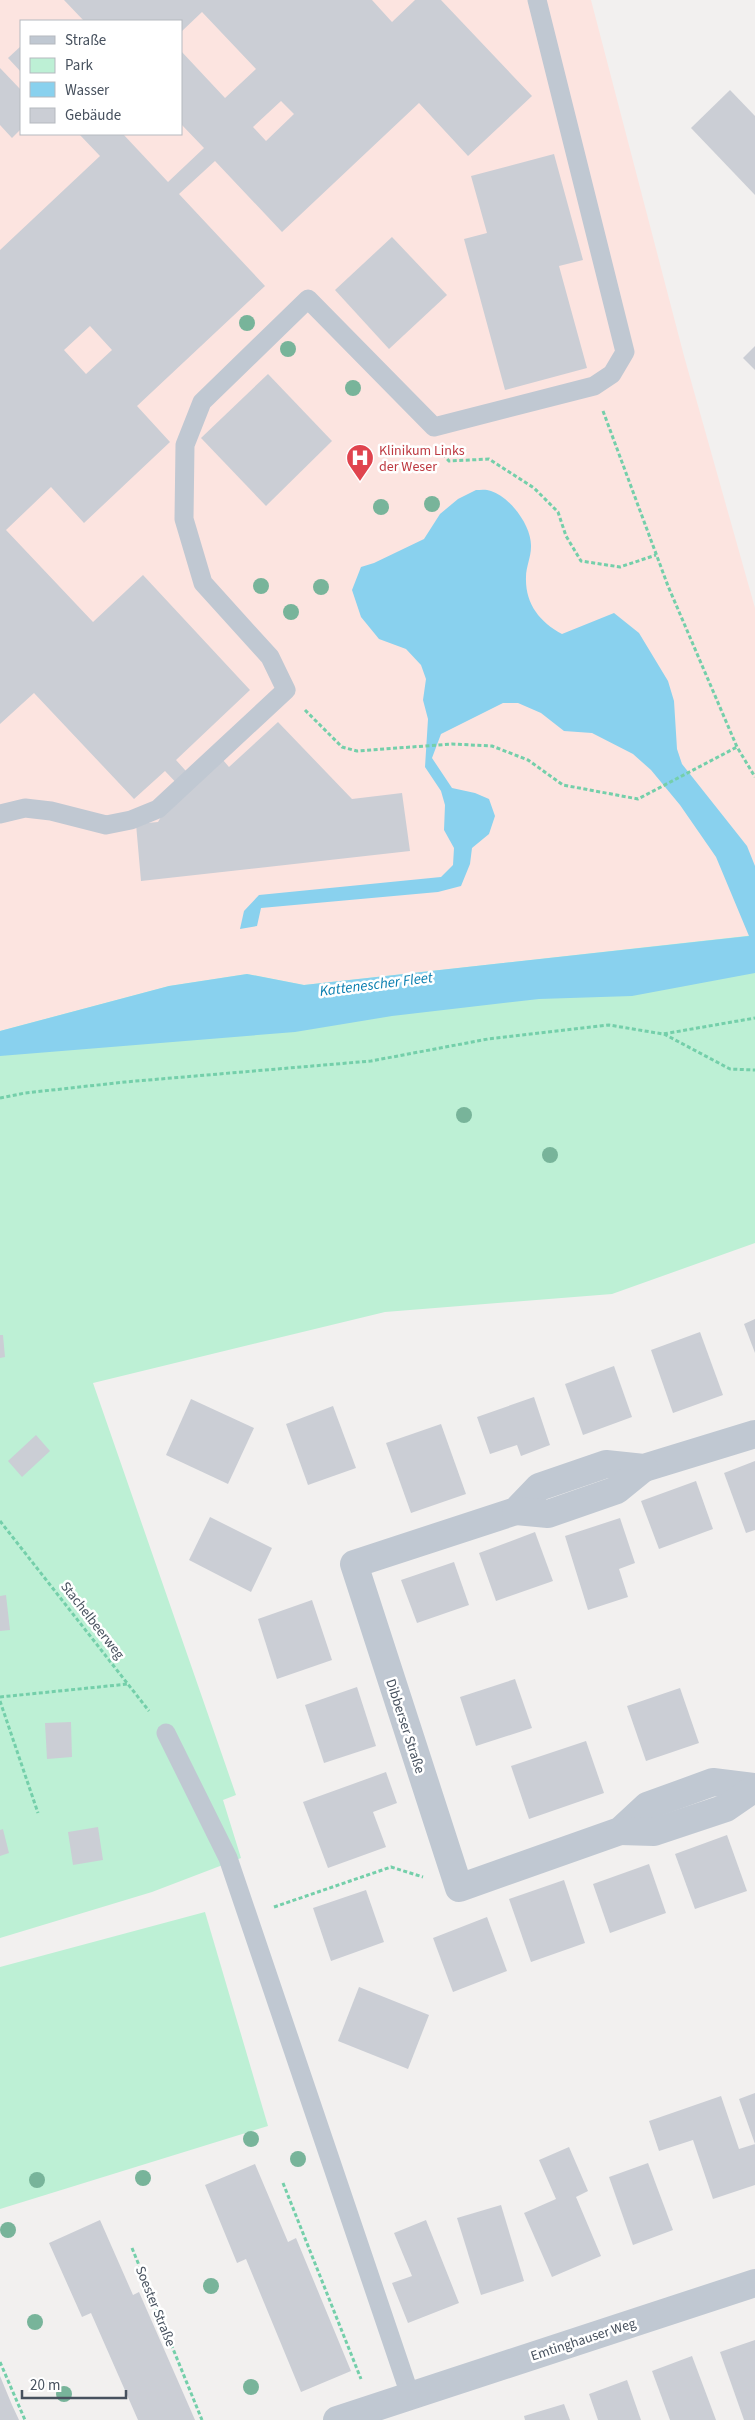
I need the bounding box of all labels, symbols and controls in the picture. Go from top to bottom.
legend [20,20,182,135]
text: Straße [65,30,106,51]
text: Park [65,55,94,76]
text: Wasser [65,80,110,101]
text: Gebäude [65,105,121,126]
place label: Klinikum Links der Weser [379,441,465,477]
hospital icon: Klinikum Links der Weser [345,443,375,482]
water label: Kattenescher Fleet [318,967,435,1002]
street label: Stachelbeerweg [55,1578,129,1664]
street label: Dibberser Straße [380,1677,430,1776]
street label: Soester Straße [130,2263,180,2350]
street label: Emtinghauser Weg [528,2314,638,2366]
scale bar [22,2368,126,2400]
text: 20 m [30,2375,60,2396]

